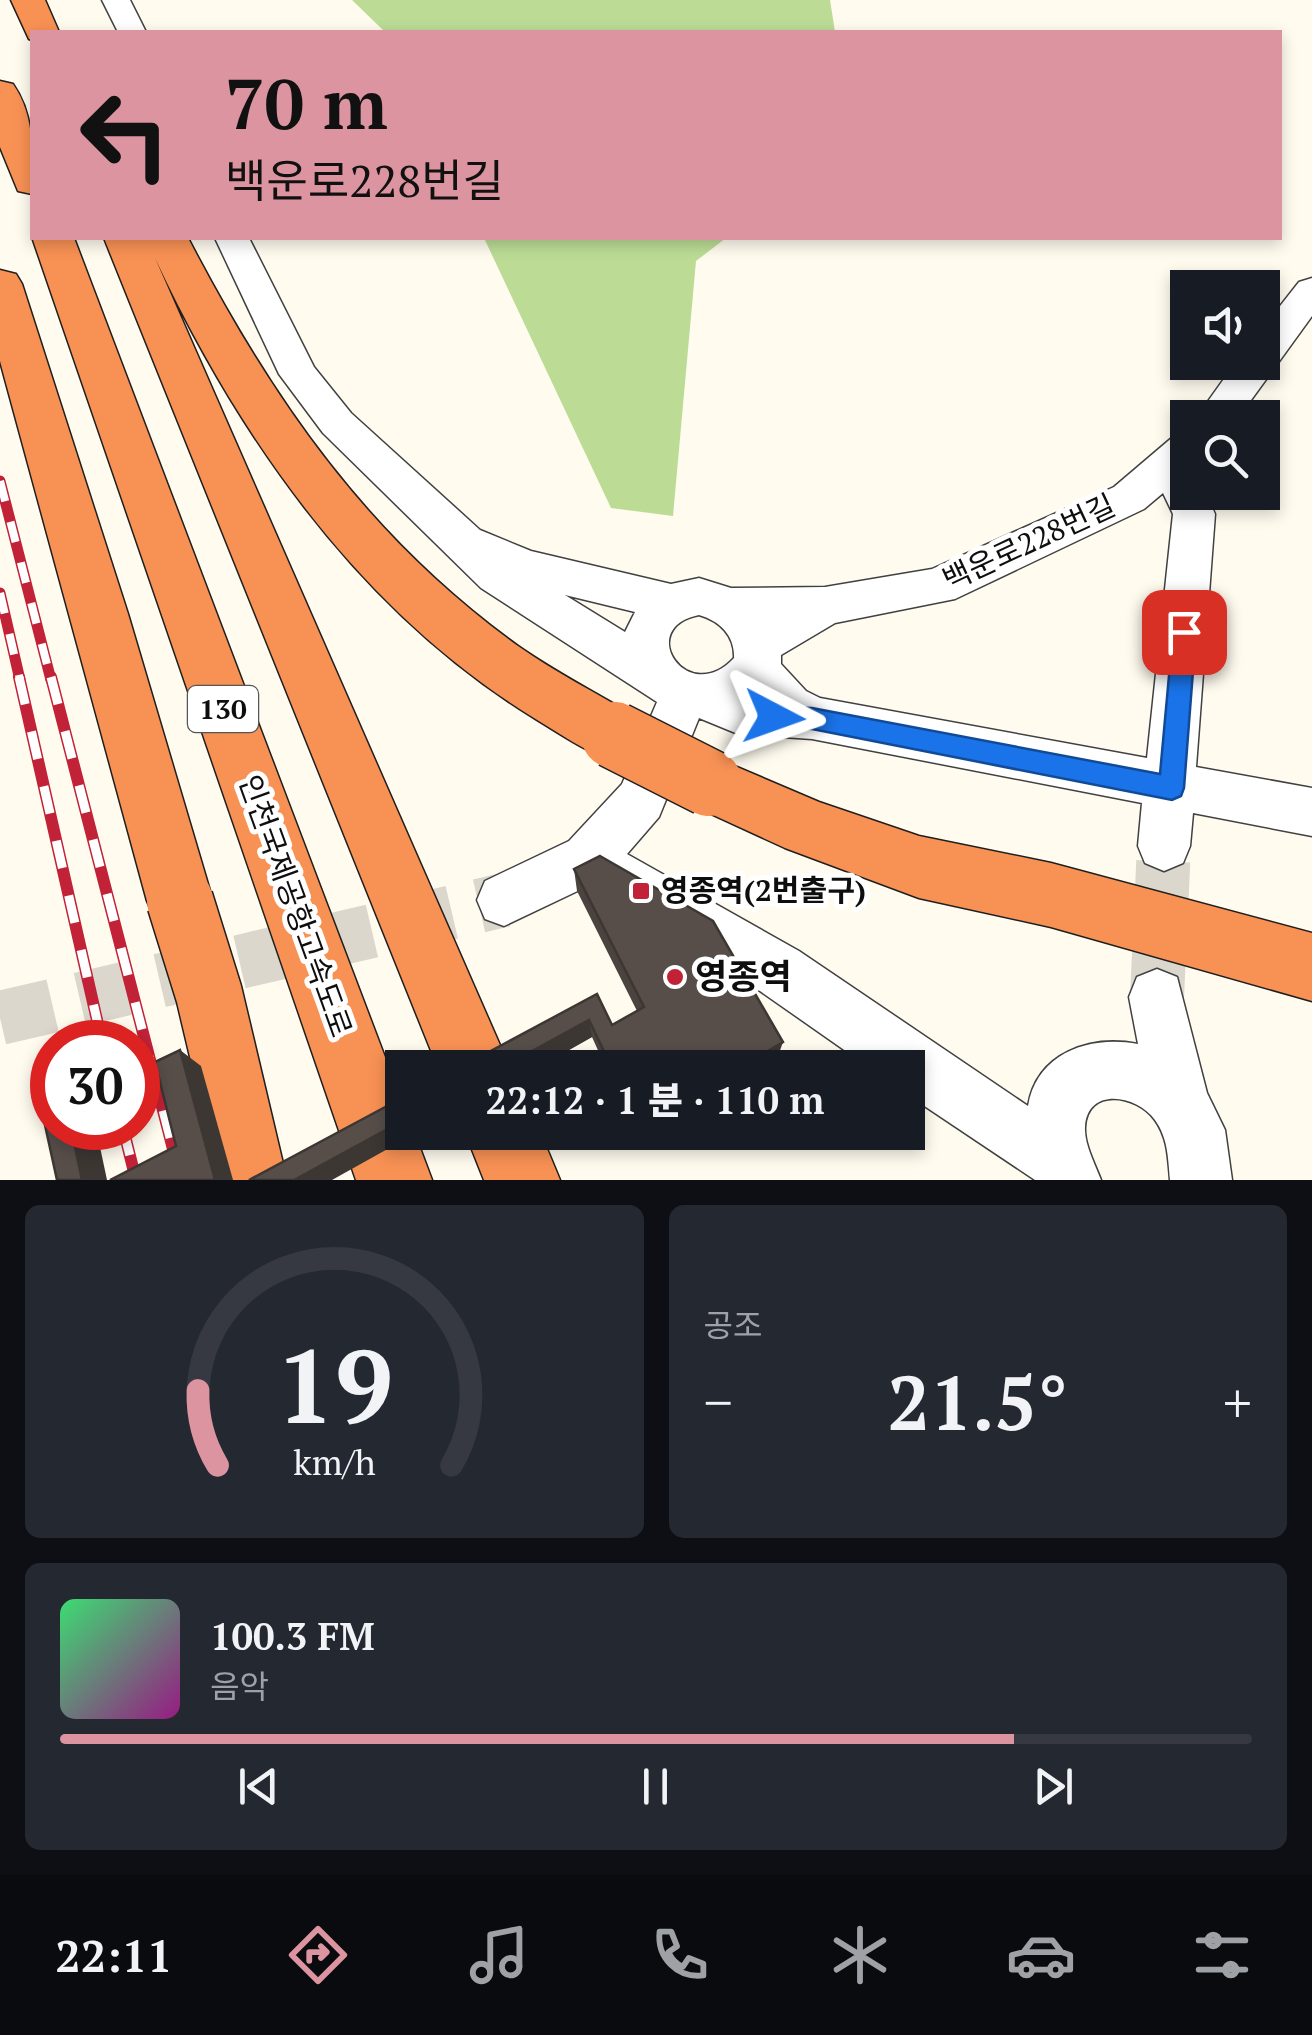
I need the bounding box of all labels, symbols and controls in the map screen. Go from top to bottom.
text: 70 m [225,56,388,149]
icon: left [60,70,190,200]
text: 백운로228번길 [225,150,504,210]
map controls [1170,270,1280,510]
button: sound [1170,270,1280,380]
button: search [1170,400,1280,510]
street label: 백운로228번길 [936,485,1121,600]
pin [1142,590,1227,675]
icon: arrive [1157,605,1212,660]
position arrow [722,665,826,769]
road number: 130 [188,686,258,732]
street label: 인천국제공항고속도로 [230,769,362,1042]
place label: 영종역(2번출구) [661,870,866,910]
marker: 영종역(2번출구) [630,880,652,902]
place label: 영종역 [695,953,792,999]
marker: 영종역 [664,966,686,988]
speed limit sign: 30 [30,1020,160,1150]
text: 22:12 · 1 분 · 110 m [486,1075,824,1125]
text: 공조 [704,1304,762,1346]
text: 19 [275,1315,393,1453]
text: 21.5° [888,1352,1068,1451]
text: − [704,1365,733,1438]
text: + [1223,1365,1252,1438]
text: km/h [293,1438,376,1485]
text: 100.3 FM [210,1611,375,1661]
text: 음악 [210,1665,269,1707]
icon: previous [231,1759,286,1814]
icon: pause [628,1759,683,1814]
icon: next [1026,1759,1081,1814]
icon: directions [283,1920,353,1990]
icon: music [464,1920,534,1990]
icon: phone [645,1920,715,1990]
icon: climate [825,1920,895,1990]
icon: car [1006,1920,1076,1990]
icon: filters [1187,1920,1257,1990]
text: 22:11 [55,1925,172,1985]

